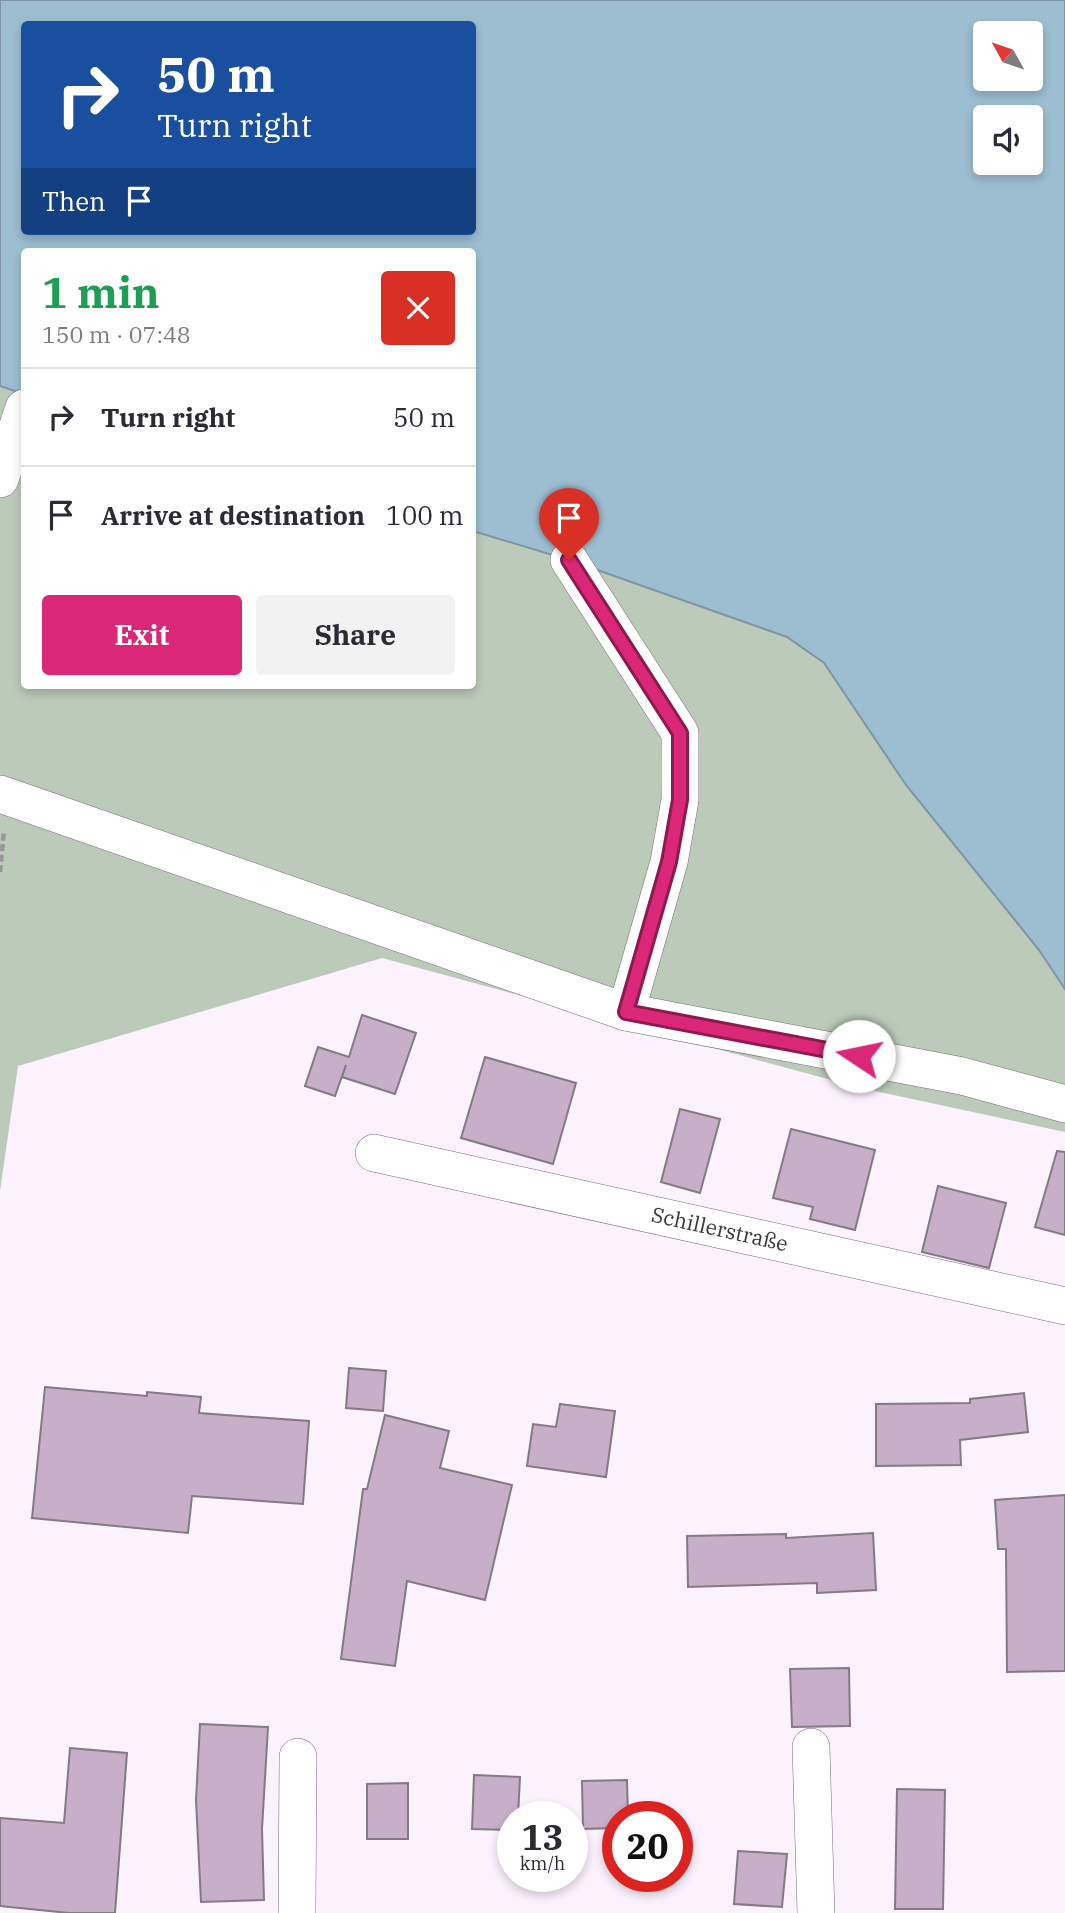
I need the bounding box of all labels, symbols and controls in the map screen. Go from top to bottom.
north arrow [973,21,1043,91]
map controls [973,21,1043,175]
text: 50 m [157,42,275,105]
icon: right [42,49,133,140]
text: Turn right [157,104,312,146]
button: sound [973,105,1043,175]
icon: arrive [120,182,158,220]
text: Then [42,184,106,218]
text: 1 min [42,265,160,320]
button: close [381,271,455,345]
text: 150 m · 07:48 [42,319,191,349]
icon: right [42,398,80,436]
text: Turn right [101,400,235,434]
text: 50 m [393,400,455,434]
pin [539,488,599,560]
icon: arrive [42,496,80,534]
text: Arrive at destination [101,498,365,532]
text: 100 m [386,498,464,532]
icon: arrive [550,499,588,537]
button: Exit [42,595,242,675]
button: Share [256,595,455,675]
position arrow [822,1019,896,1093]
street label: Schillerstraße [649,1200,791,1257]
speed limit sign: 20 [602,1801,693,1892]
text: 13 [521,1814,564,1860]
text: km/h [520,1852,565,1875]

